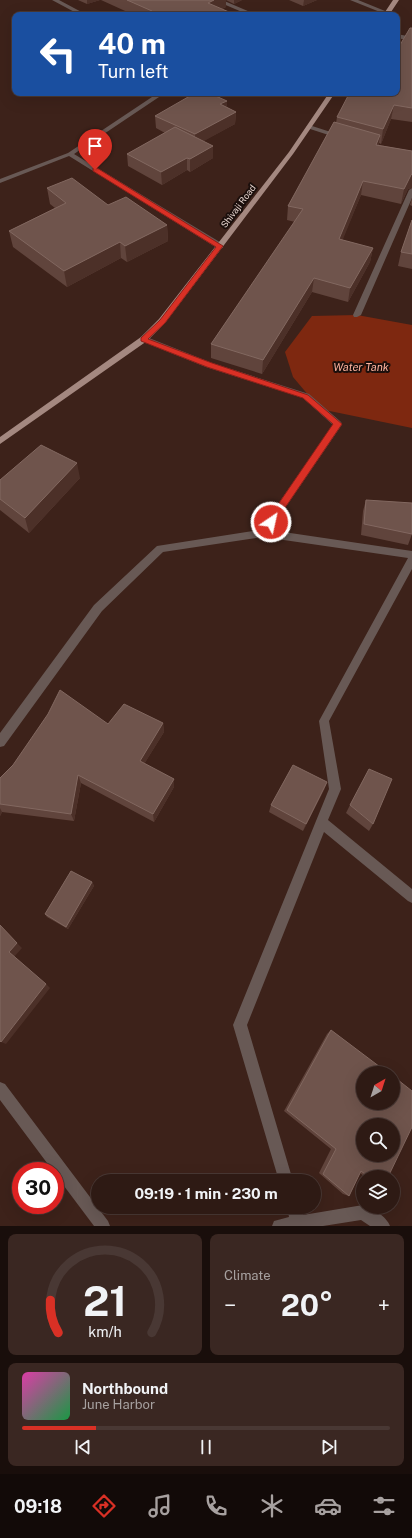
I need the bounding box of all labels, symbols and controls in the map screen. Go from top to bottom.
text: 40 m [98,27,166,60]
icon: left [32,28,84,80]
text: Turn left [98,61,168,82]
pin [78,129,112,170]
icon: arrive [84,135,106,157]
street label: Shivaji Road [218,182,258,230]
water label: Water Tank [333,361,389,373]
position arrow [250,501,292,543]
north arrow [356,1066,400,1110]
map controls [356,1066,400,1214]
button: search [356,1118,400,1162]
speed limit sign: 30 [12,1162,64,1214]
button: layers [356,1170,400,1214]
text: 09:19 · 1 min · 230 m [134,1185,278,1202]
text: Climate [224,1268,271,1283]
text: 21 [83,1275,127,1324]
text: 20° [281,1287,333,1323]
text: − [224,1292,236,1318]
text: + [378,1292,390,1318]
text: km/h [88,1322,122,1339]
text: Northbound [82,1380,168,1397]
text: June Harbor [82,1397,155,1412]
icon: previous [72,1436,94,1458]
icon: pause [195,1436,217,1458]
icon: next [318,1436,340,1458]
icon: directions [90,1492,118,1520]
icon: music [146,1492,174,1520]
icon: phone [202,1492,230,1520]
icon: climate [258,1492,286,1520]
icon: car [314,1492,342,1520]
icon: filters [370,1492,398,1520]
text: 09:18 [14,1496,62,1517]

